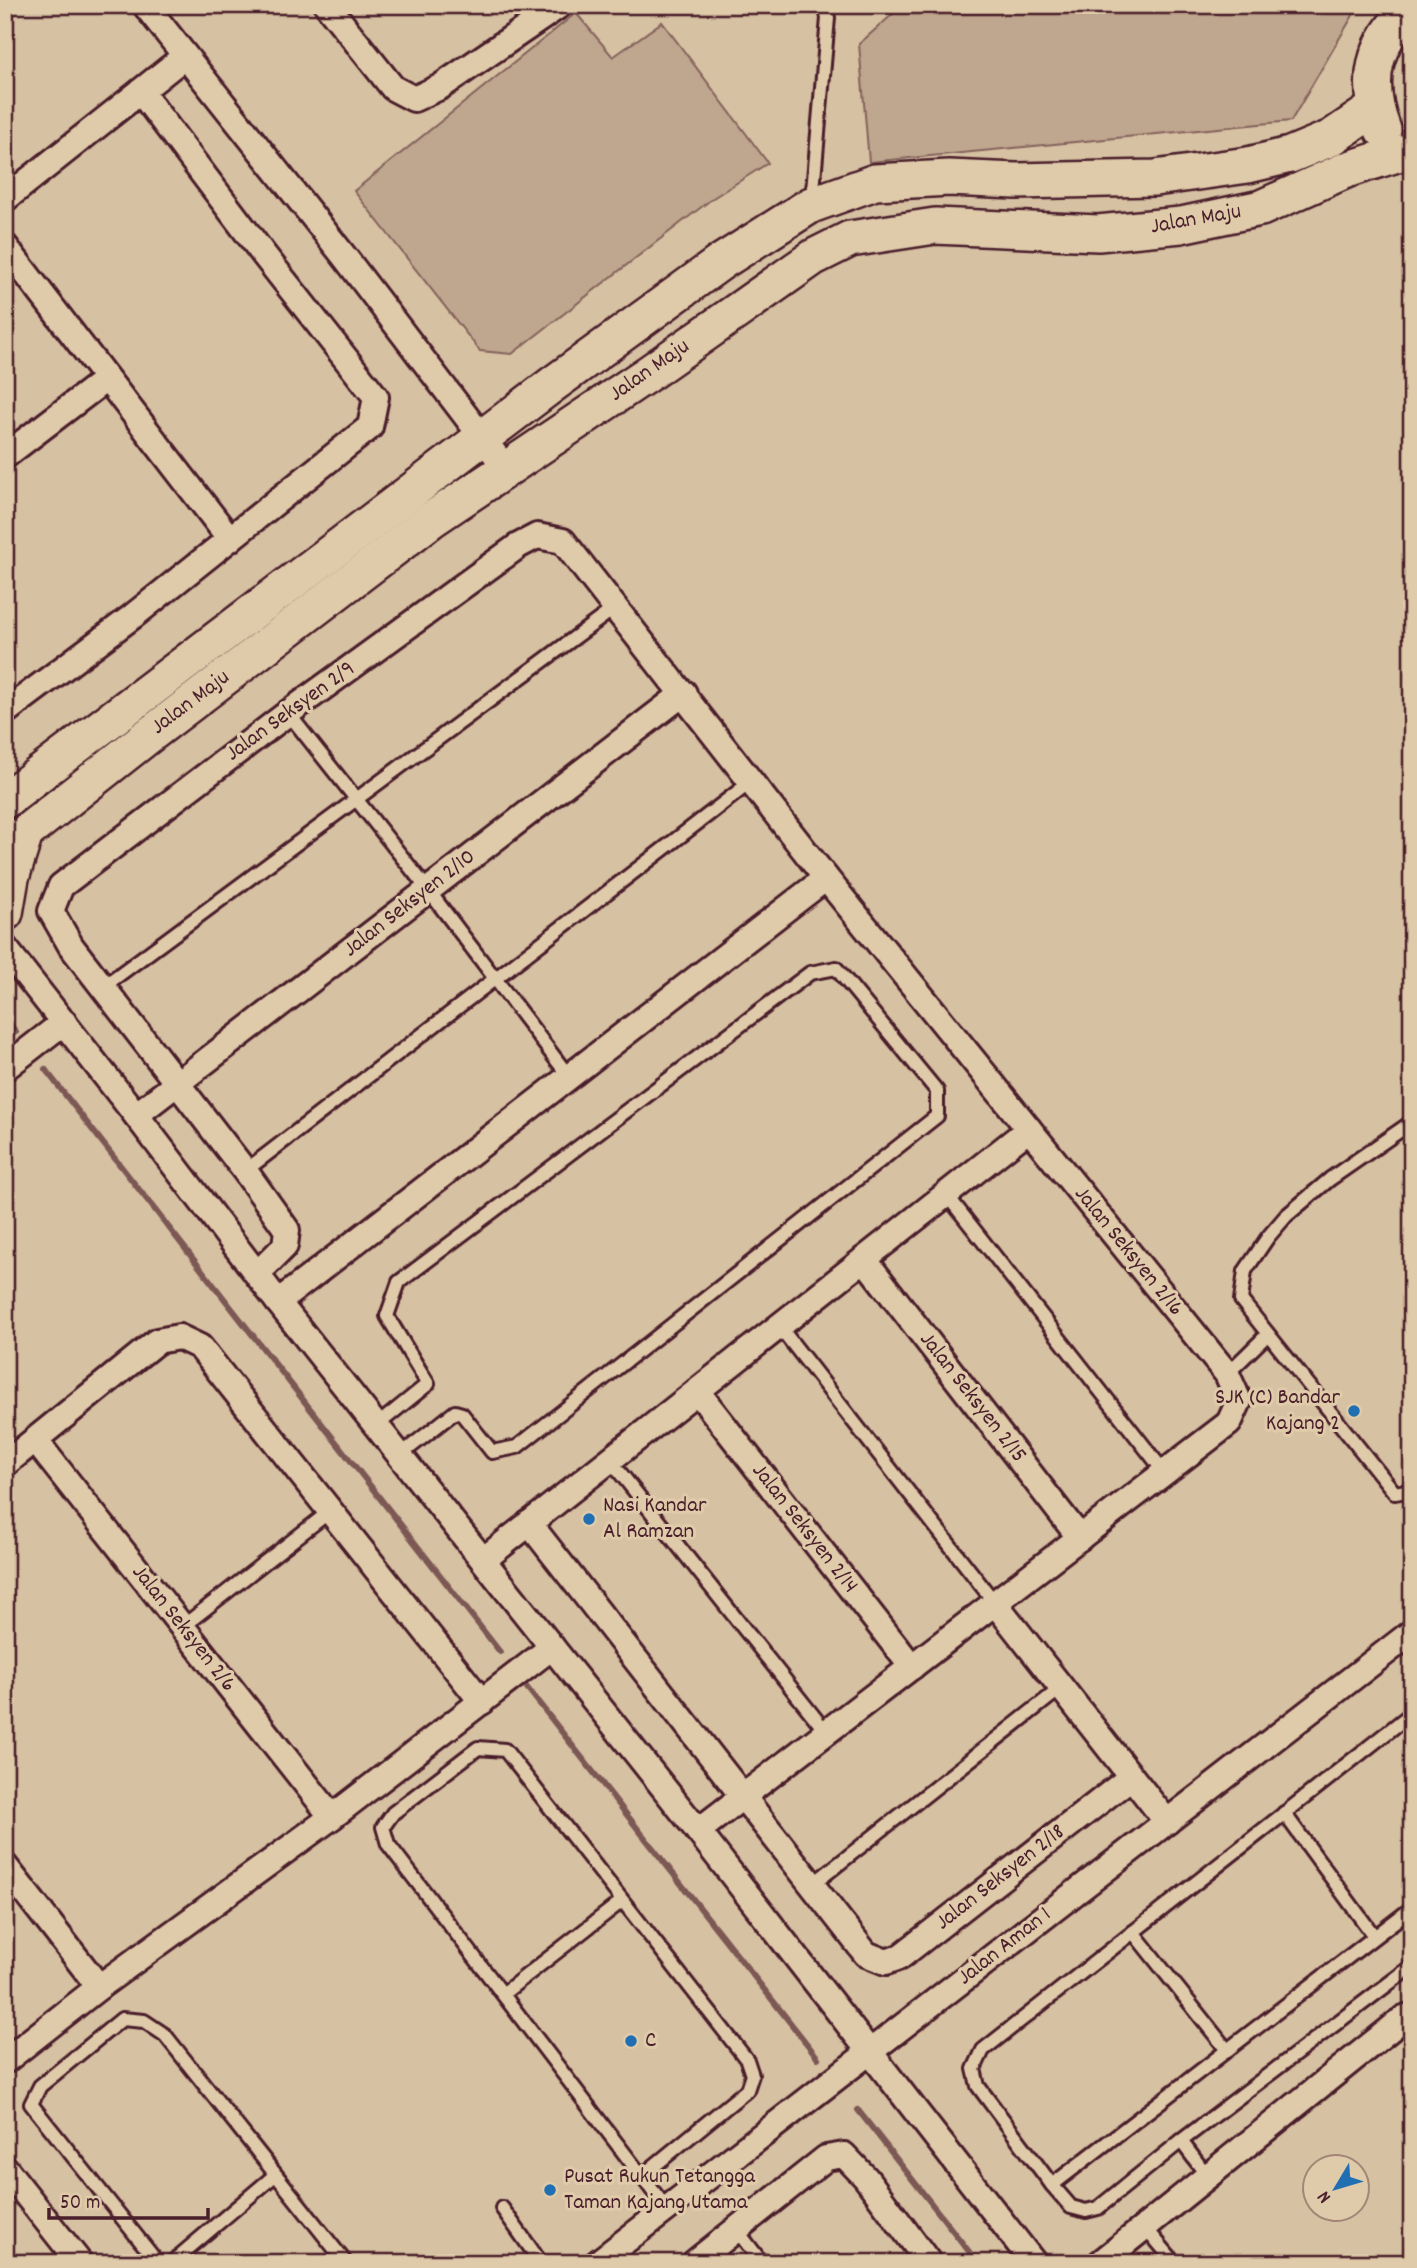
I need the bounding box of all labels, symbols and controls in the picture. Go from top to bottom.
street label: Jalan Maju [1148,196,1244,244]
street label: Jalan Maju [603,331,697,411]
street label: Jalan Seksyen 2/9 [219,654,363,770]
street label: Jalan Maju [145,662,237,744]
street label: Jalan Seksyen 2/10 [337,842,483,966]
street label: Jalan Seksyen 2/16 [1065,1180,1191,1324]
street label: Jalan Seksyen 2/15 [910,1325,1034,1471]
place label: SJK (C) Bandar Kajang 2 [1215,1382,1340,1441]
marker: SJK (C) Bandar Kajang 2 [1346,1403,1362,1419]
street label: Jalan Seksyen 2/14 [743,1457,865,1601]
place label: Nasi Kandar Al Ramzan [603,1490,707,1549]
marker: Nasi Kandar Al Ramzan [581,1511,597,1527]
street label: Jalan Seksyen 2/6 [123,1558,243,1700]
street label: Jalan Seksyen 2/18 [929,1817,1073,1939]
street label: Jalan Aman 1 [951,1900,1059,1994]
place label: C [645,2025,656,2058]
marker: C [623,2033,639,2049]
north arrow [1302,2152,1372,2222]
place label: Pusat Rukun Tetangga Taman Kajang Utama [564,2161,756,2220]
scale bar [49,2177,208,2221]
marker: Pusat Rukun Tetangga Taman Kajang Utama [542,2182,558,2198]
text: N [1312,2184,1339,2208]
text: 50 m [60,2189,100,2219]

